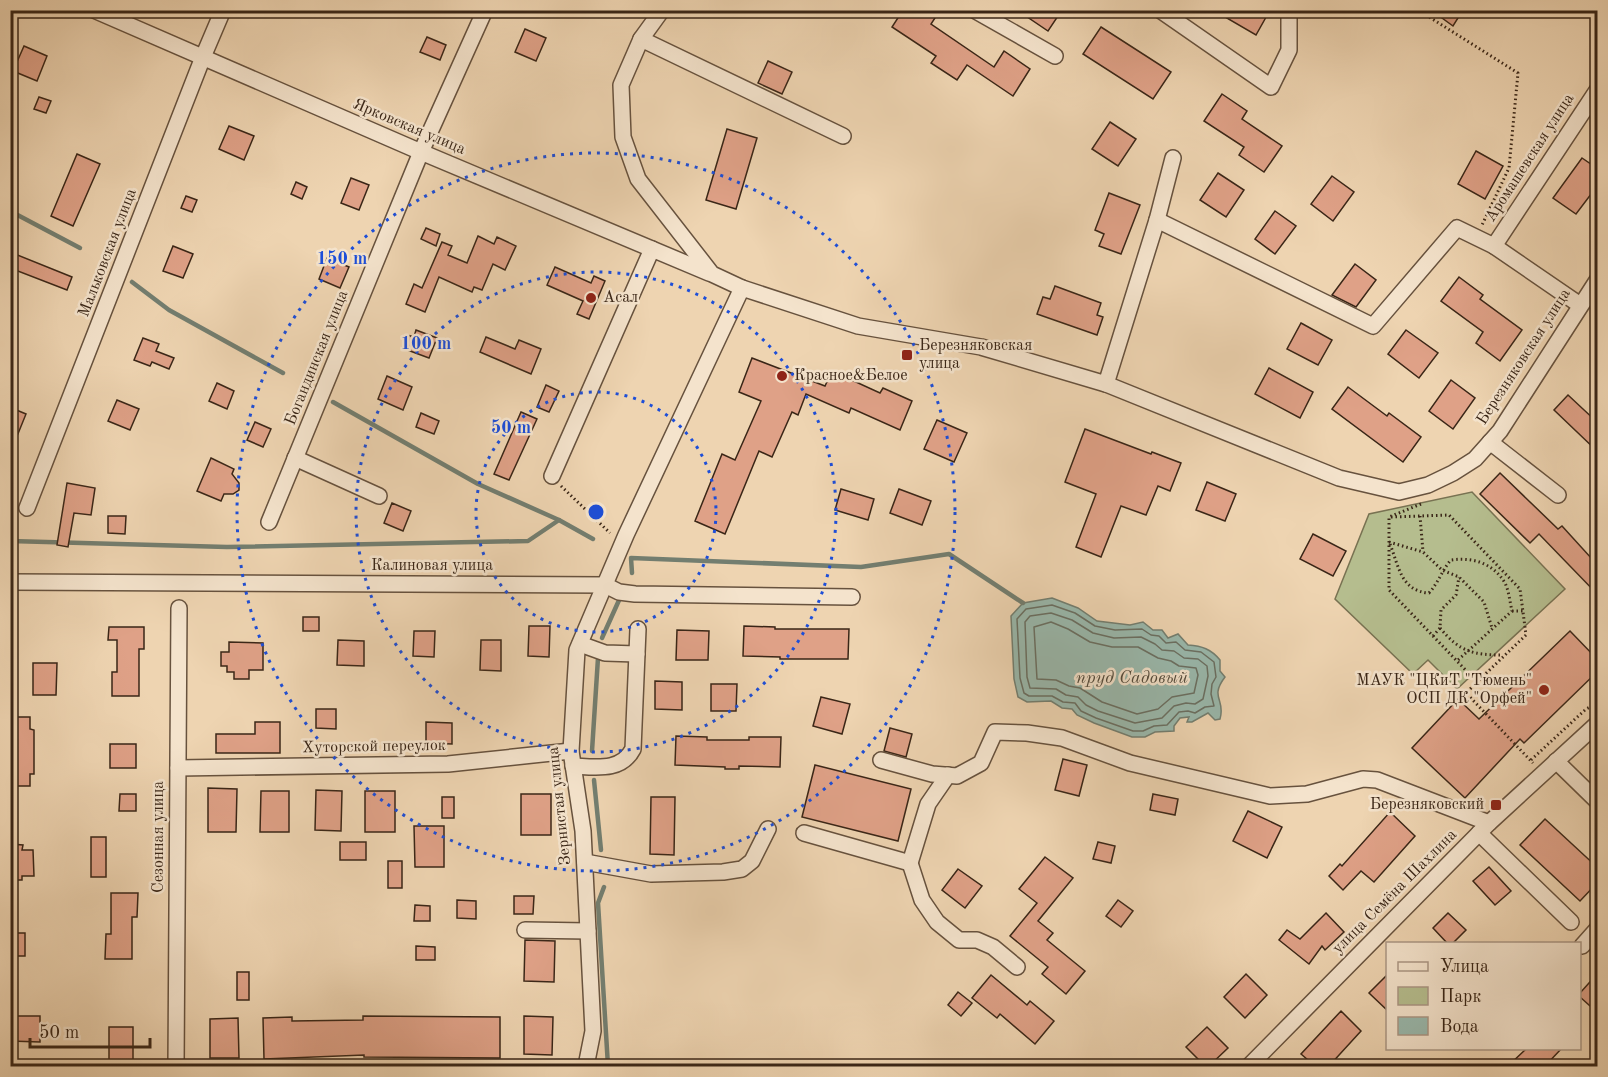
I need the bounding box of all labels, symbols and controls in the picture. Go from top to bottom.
street label: Аромашевская улица [1483,91,1577,225]
street label: Ярковская улица [350,96,468,158]
street label: Мальковская улица [76,186,140,319]
text: 150 m [317,250,367,268]
street label: Березняковская улица [1474,286,1574,428]
street label: Богандинская улица [283,288,351,428]
place label: Асал [603,290,638,306]
marker: Асал [584,291,598,305]
text: 100 m [401,335,451,353]
place label: Березняковская улица [919,338,1032,372]
marker: Березняковская улица [900,348,914,362]
place label: Красное&Белое [794,368,908,384]
marker: Красное&Белое [775,369,789,383]
text: 50 m [491,419,531,437]
centre of rings [586,502,606,522]
street label: Калиновая улица [371,558,493,574]
water label: пруд Садовый [1076,669,1188,687]
place label: МАУК "ЦКиТ "Тюмень" ОСП ДК "Орфей" [1356,673,1532,707]
marker: МАУК "ЦКиТ "Тюмень" ОСП ДК "Орфей" [1537,683,1551,697]
street label: Хуторской переулок [302,738,446,756]
street label: Зернистая улица [546,746,574,866]
street label: Сезонная улица [151,781,167,893]
place label: Березняковский [1370,797,1484,813]
marker: Березняковский [1489,798,1503,812]
street label: улица Семёна Шахлина [1330,827,1460,957]
legend [1386,942,1581,1050]
text: Улица [1440,958,1489,976]
text: Парк [1440,988,1481,1006]
scale bar [30,1011,150,1049]
text: Вода [1440,1018,1479,1036]
text: 50 m [39,1024,79,1042]

